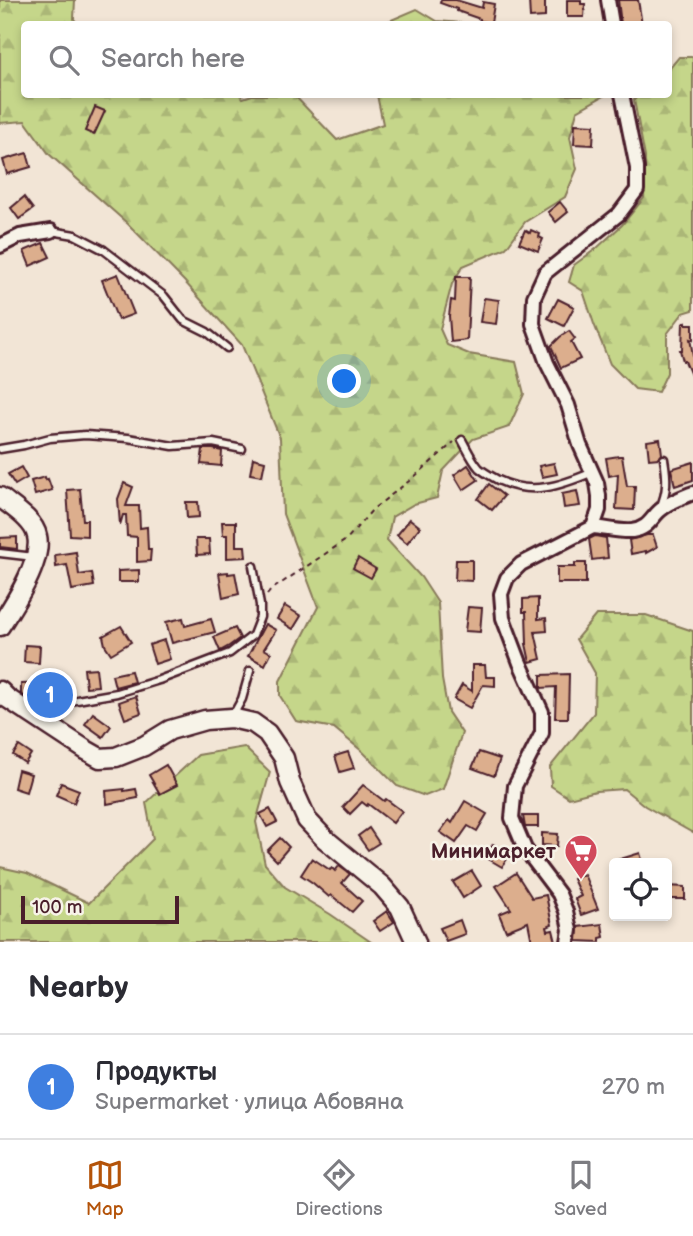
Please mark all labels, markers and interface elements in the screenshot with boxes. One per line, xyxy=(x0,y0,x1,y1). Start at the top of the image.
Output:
search box xyxy=(21,21,672,98)
icon: search xyxy=(45,41,83,79)
text: Search here xyxy=(101,44,245,75)
your location xyxy=(327,364,361,398)
pin: 1 xyxy=(27,669,73,721)
supermarket icon: Минимаркет xyxy=(562,832,600,881)
place label: Минимаркет xyxy=(431,839,556,864)
map controls xyxy=(609,858,672,921)
button: locate xyxy=(609,858,672,921)
scale bar xyxy=(21,893,178,925)
text: 100 m xyxy=(32,896,83,919)
text: Nearby xyxy=(28,970,128,1006)
text: Продукты xyxy=(95,1057,217,1088)
text: 1 xyxy=(46,1073,56,1101)
text: 270 m xyxy=(601,1073,665,1101)
text: Supermarket · улица Абовяна xyxy=(95,1088,404,1116)
tab: Map xyxy=(86,1156,124,1221)
tab: Directions xyxy=(295,1156,383,1221)
tab: Saved xyxy=(554,1156,607,1221)

